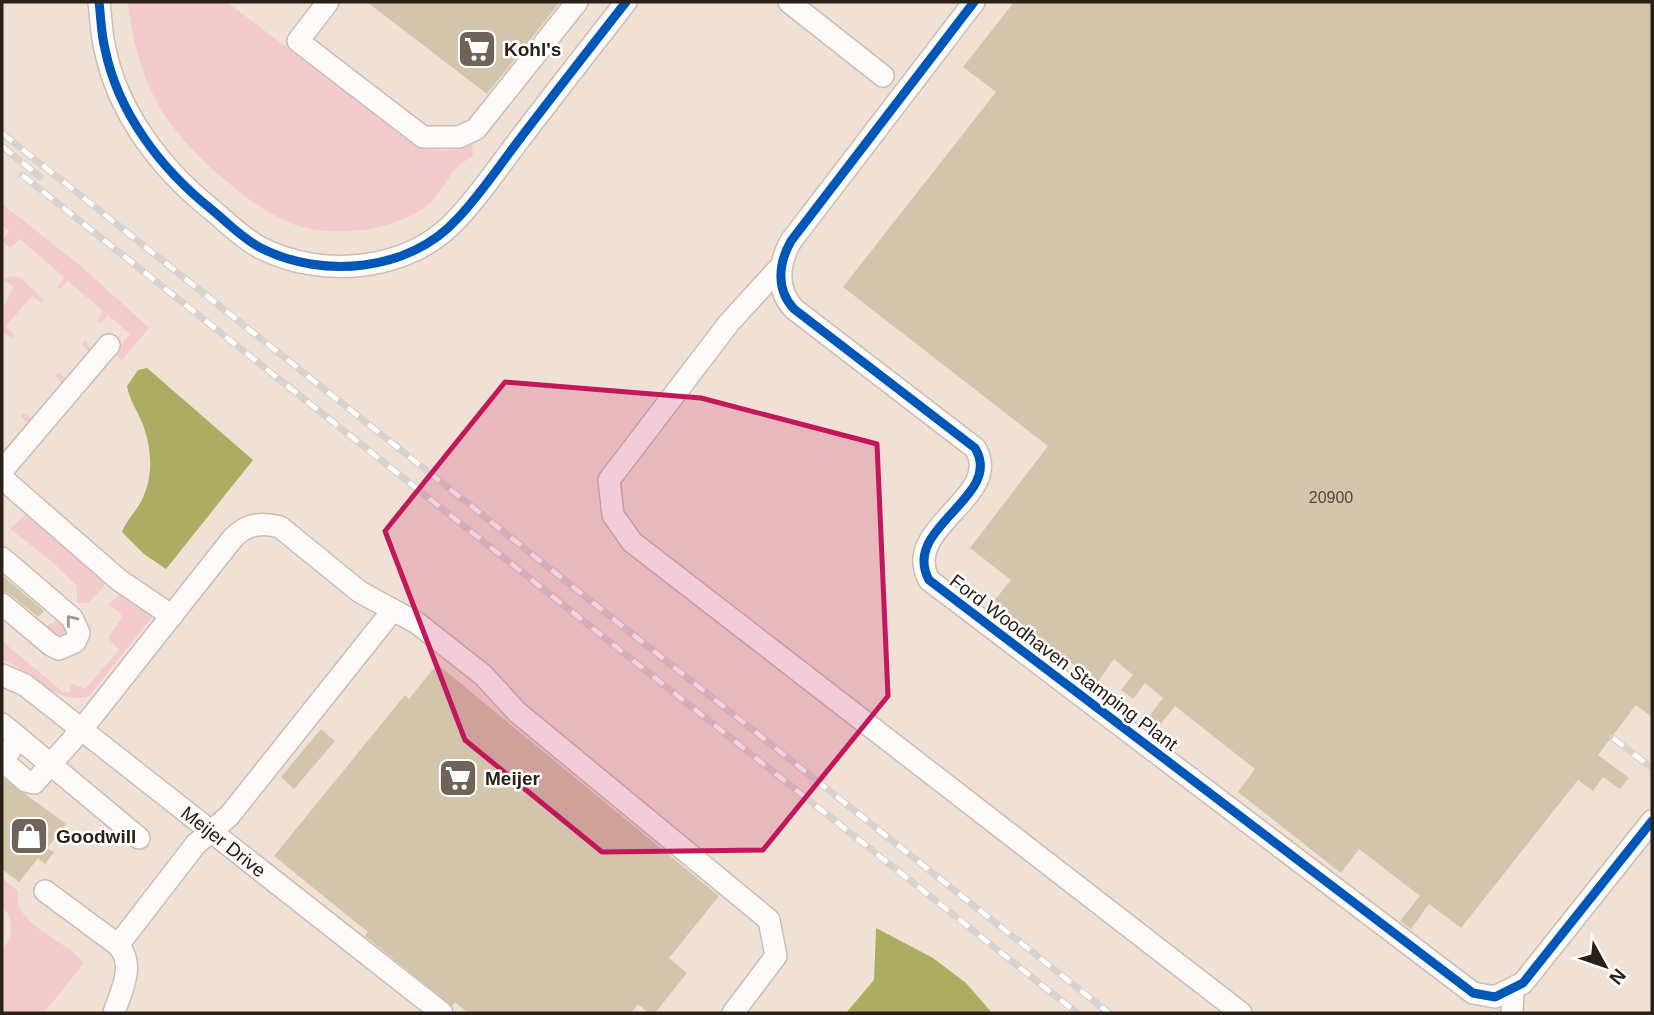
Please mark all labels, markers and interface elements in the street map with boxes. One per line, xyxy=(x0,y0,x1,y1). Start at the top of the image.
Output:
supermarket icon: Kohl's xyxy=(456,28,498,70)
place label: Kohl's xyxy=(504,39,561,60)
house number: 20900 xyxy=(1309,489,1353,506)
street label: Ford Woodhaven Stamping Plant xyxy=(946,570,1182,755)
one-way arrow xyxy=(66,615,79,627)
supermarket icon: Meijer xyxy=(437,757,479,799)
place label: Meijer xyxy=(485,768,541,789)
street label: Meijer Drive xyxy=(177,802,270,881)
shop icon: Goodwill xyxy=(8,815,50,857)
place label: Goodwill xyxy=(56,826,136,847)
north arrow xyxy=(1570,931,1640,1001)
text: N xyxy=(1605,965,1630,989)

